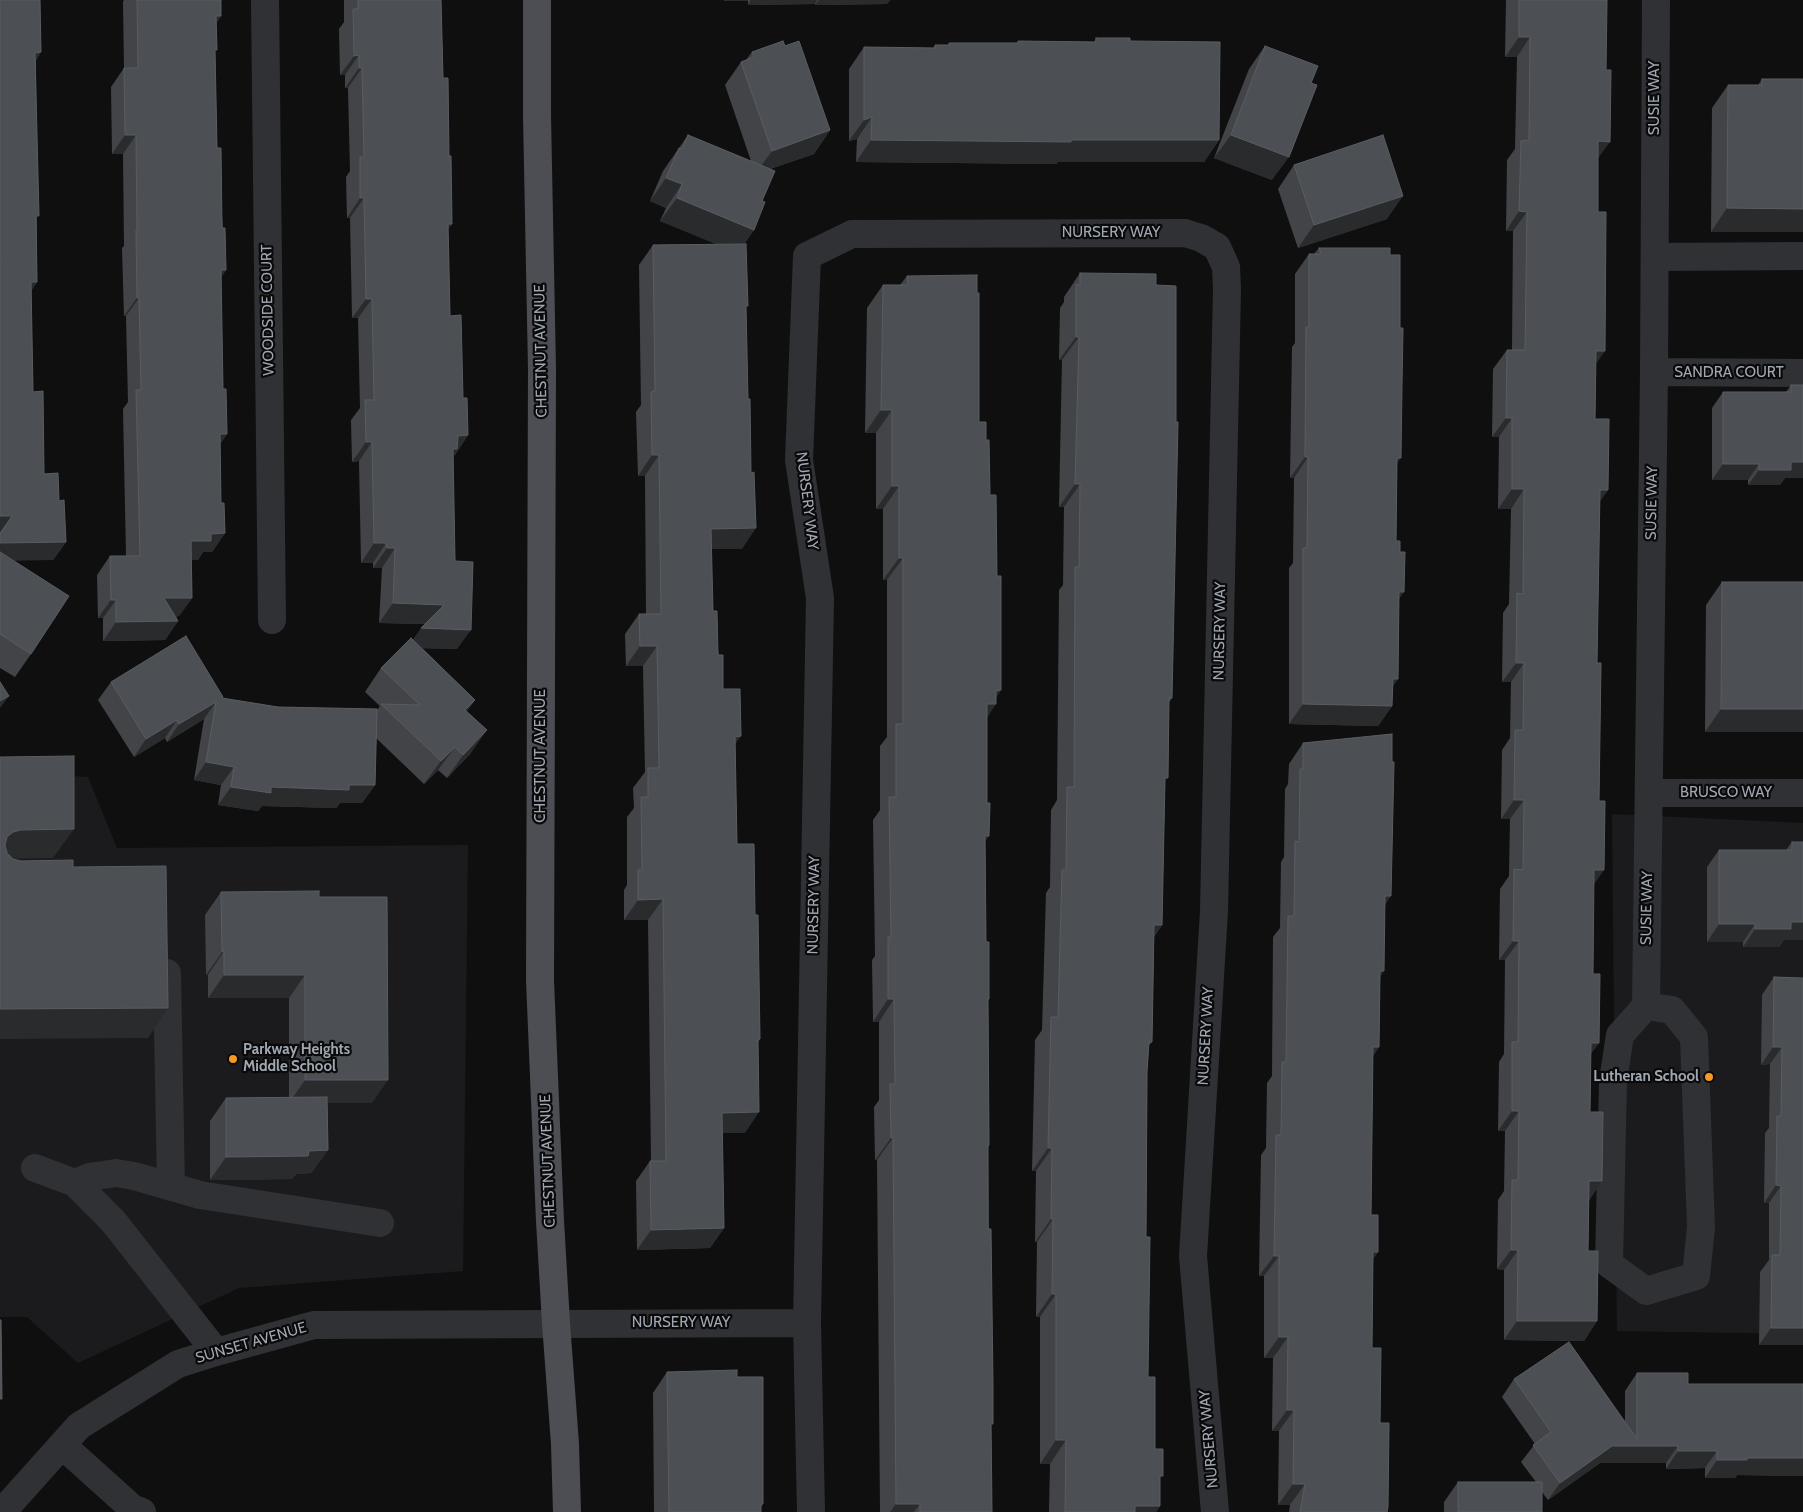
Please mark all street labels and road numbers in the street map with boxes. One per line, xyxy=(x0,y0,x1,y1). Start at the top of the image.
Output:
street label: SUSIE WAY xyxy=(1646,61,1664,135)
street label: NURSERY WAY xyxy=(1062,224,1160,242)
street label: WOODSIDE COURT xyxy=(258,244,278,376)
street label: CHESTNUT AVENUE xyxy=(531,284,551,418)
street label: SANDRA COURT xyxy=(1674,364,1784,382)
street label: NURSERY WAY xyxy=(792,451,822,551)
street label: SUSIE WAY xyxy=(1642,466,1662,540)
street label: NURSERY WAY xyxy=(1210,581,1230,681)
street label: CHESTNUT AVENUE xyxy=(532,689,550,823)
street label: BRUSCO WAY xyxy=(1680,784,1772,802)
street label: NURSERY WAY xyxy=(804,855,824,955)
street label: SUSIE WAY xyxy=(1637,871,1657,945)
street label: NURSERY WAY xyxy=(1194,986,1218,1086)
street label: CHESTNUT AVENUE xyxy=(537,1094,559,1228)
street label: NURSERY WAY xyxy=(632,1314,730,1332)
street label: SUNSET AVENUE xyxy=(194,1319,308,1367)
street label: NURSERY WAY xyxy=(1196,1389,1222,1489)

